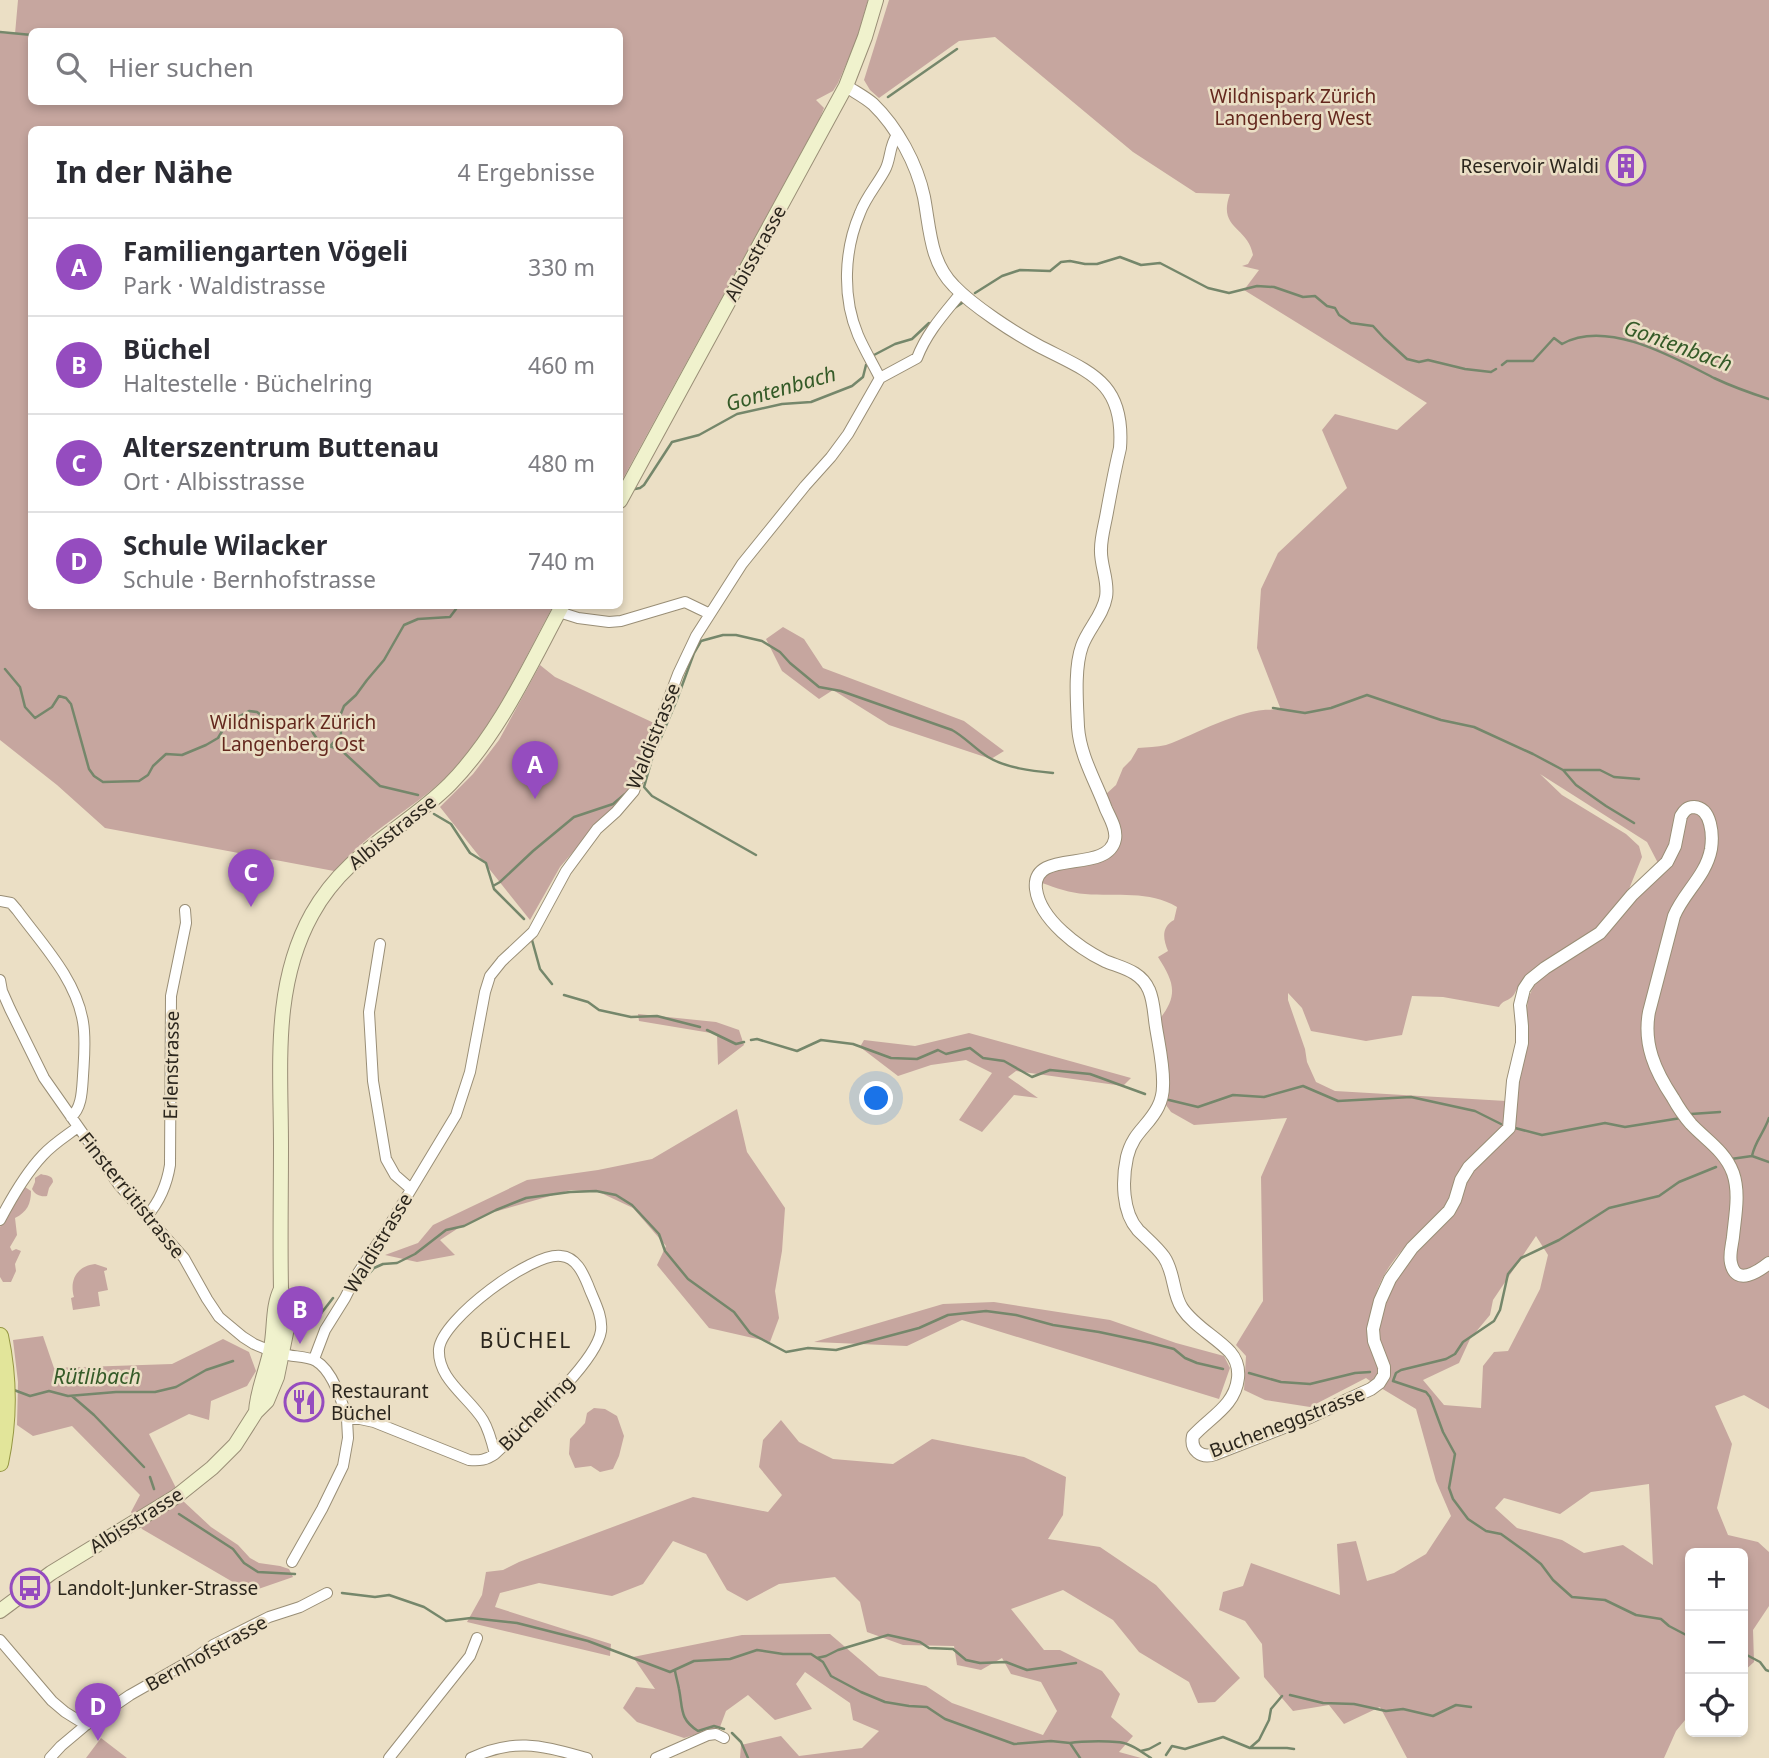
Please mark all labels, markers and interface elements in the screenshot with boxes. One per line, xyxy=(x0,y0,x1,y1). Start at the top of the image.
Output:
search box xyxy=(28,28,623,105)
icon: search xyxy=(52,48,90,86)
text: Hier suchen xyxy=(108,49,254,85)
park label: Wildnispark Zürich Langenberg West xyxy=(1210,83,1376,131)
building icon: Reservoir Waldi xyxy=(1605,145,1647,187)
text: In der Nähe xyxy=(56,151,233,192)
place label: Reservoir Waldi xyxy=(1461,153,1599,179)
text: 4 Ergebnisse xyxy=(457,156,595,188)
street label: Albisstrasse xyxy=(718,200,792,306)
text: Familiengarten Vögeli xyxy=(123,233,408,269)
text: A xyxy=(71,251,87,283)
text: 330 m xyxy=(528,251,595,283)
text: Park · Waldistrasse xyxy=(123,269,326,301)
water label: Gontenbach xyxy=(1620,312,1737,378)
text: Büchel xyxy=(123,331,211,367)
text: B xyxy=(71,349,87,381)
text: 460 m xyxy=(528,349,595,381)
water label: Gontenbach xyxy=(722,359,839,417)
text: Haltestelle · Büchelring xyxy=(123,367,373,399)
text: Alterszentrum Buttenau xyxy=(123,429,439,465)
text: C xyxy=(72,447,86,479)
text: 480 m xyxy=(528,447,595,479)
text: Ort · Albisstrasse xyxy=(123,465,305,497)
text: Schule Wilacker xyxy=(123,527,328,563)
text: D xyxy=(71,545,87,577)
text: 740 m xyxy=(528,545,595,577)
text: Schule · Bernhofstrasse xyxy=(123,563,376,595)
street label: Waldistrasse xyxy=(620,679,686,793)
park label: Wildnispark Zürich Langenberg Ost xyxy=(210,709,376,757)
pin: A xyxy=(512,741,558,799)
street label: Albisstrasse xyxy=(343,789,441,875)
pin: C xyxy=(228,849,274,907)
street label: Erlenstrasse xyxy=(157,1010,185,1120)
your location xyxy=(859,1081,893,1115)
street label: Finsterrütistrasse xyxy=(73,1126,191,1264)
street label: Waldistrasse xyxy=(338,1188,418,1298)
pin: B xyxy=(277,1286,323,1344)
district label: BÜCHEL xyxy=(480,1326,572,1354)
water label: Rütlibach xyxy=(53,1362,141,1390)
street label: Büchelring xyxy=(493,1370,579,1456)
place label: Restaurant Büchel xyxy=(331,1378,429,1426)
street label: Bucheneggstrasse xyxy=(1206,1380,1368,1464)
restaurant icon: Restaurant Büchel xyxy=(283,1381,325,1423)
street label: Albisstrasse xyxy=(84,1481,188,1559)
map controls xyxy=(1685,1548,1748,1737)
button: + xyxy=(1685,1548,1748,1611)
bus stop icon: Landolt-Junker-Strasse xyxy=(9,1567,51,1609)
place label: Landolt-Junker-Strasse xyxy=(57,1575,258,1601)
street label: Bernhofstrasse xyxy=(140,1609,272,1697)
button: − xyxy=(1685,1611,1748,1674)
button: locate xyxy=(1685,1674,1748,1737)
pin: D xyxy=(75,1683,121,1741)

